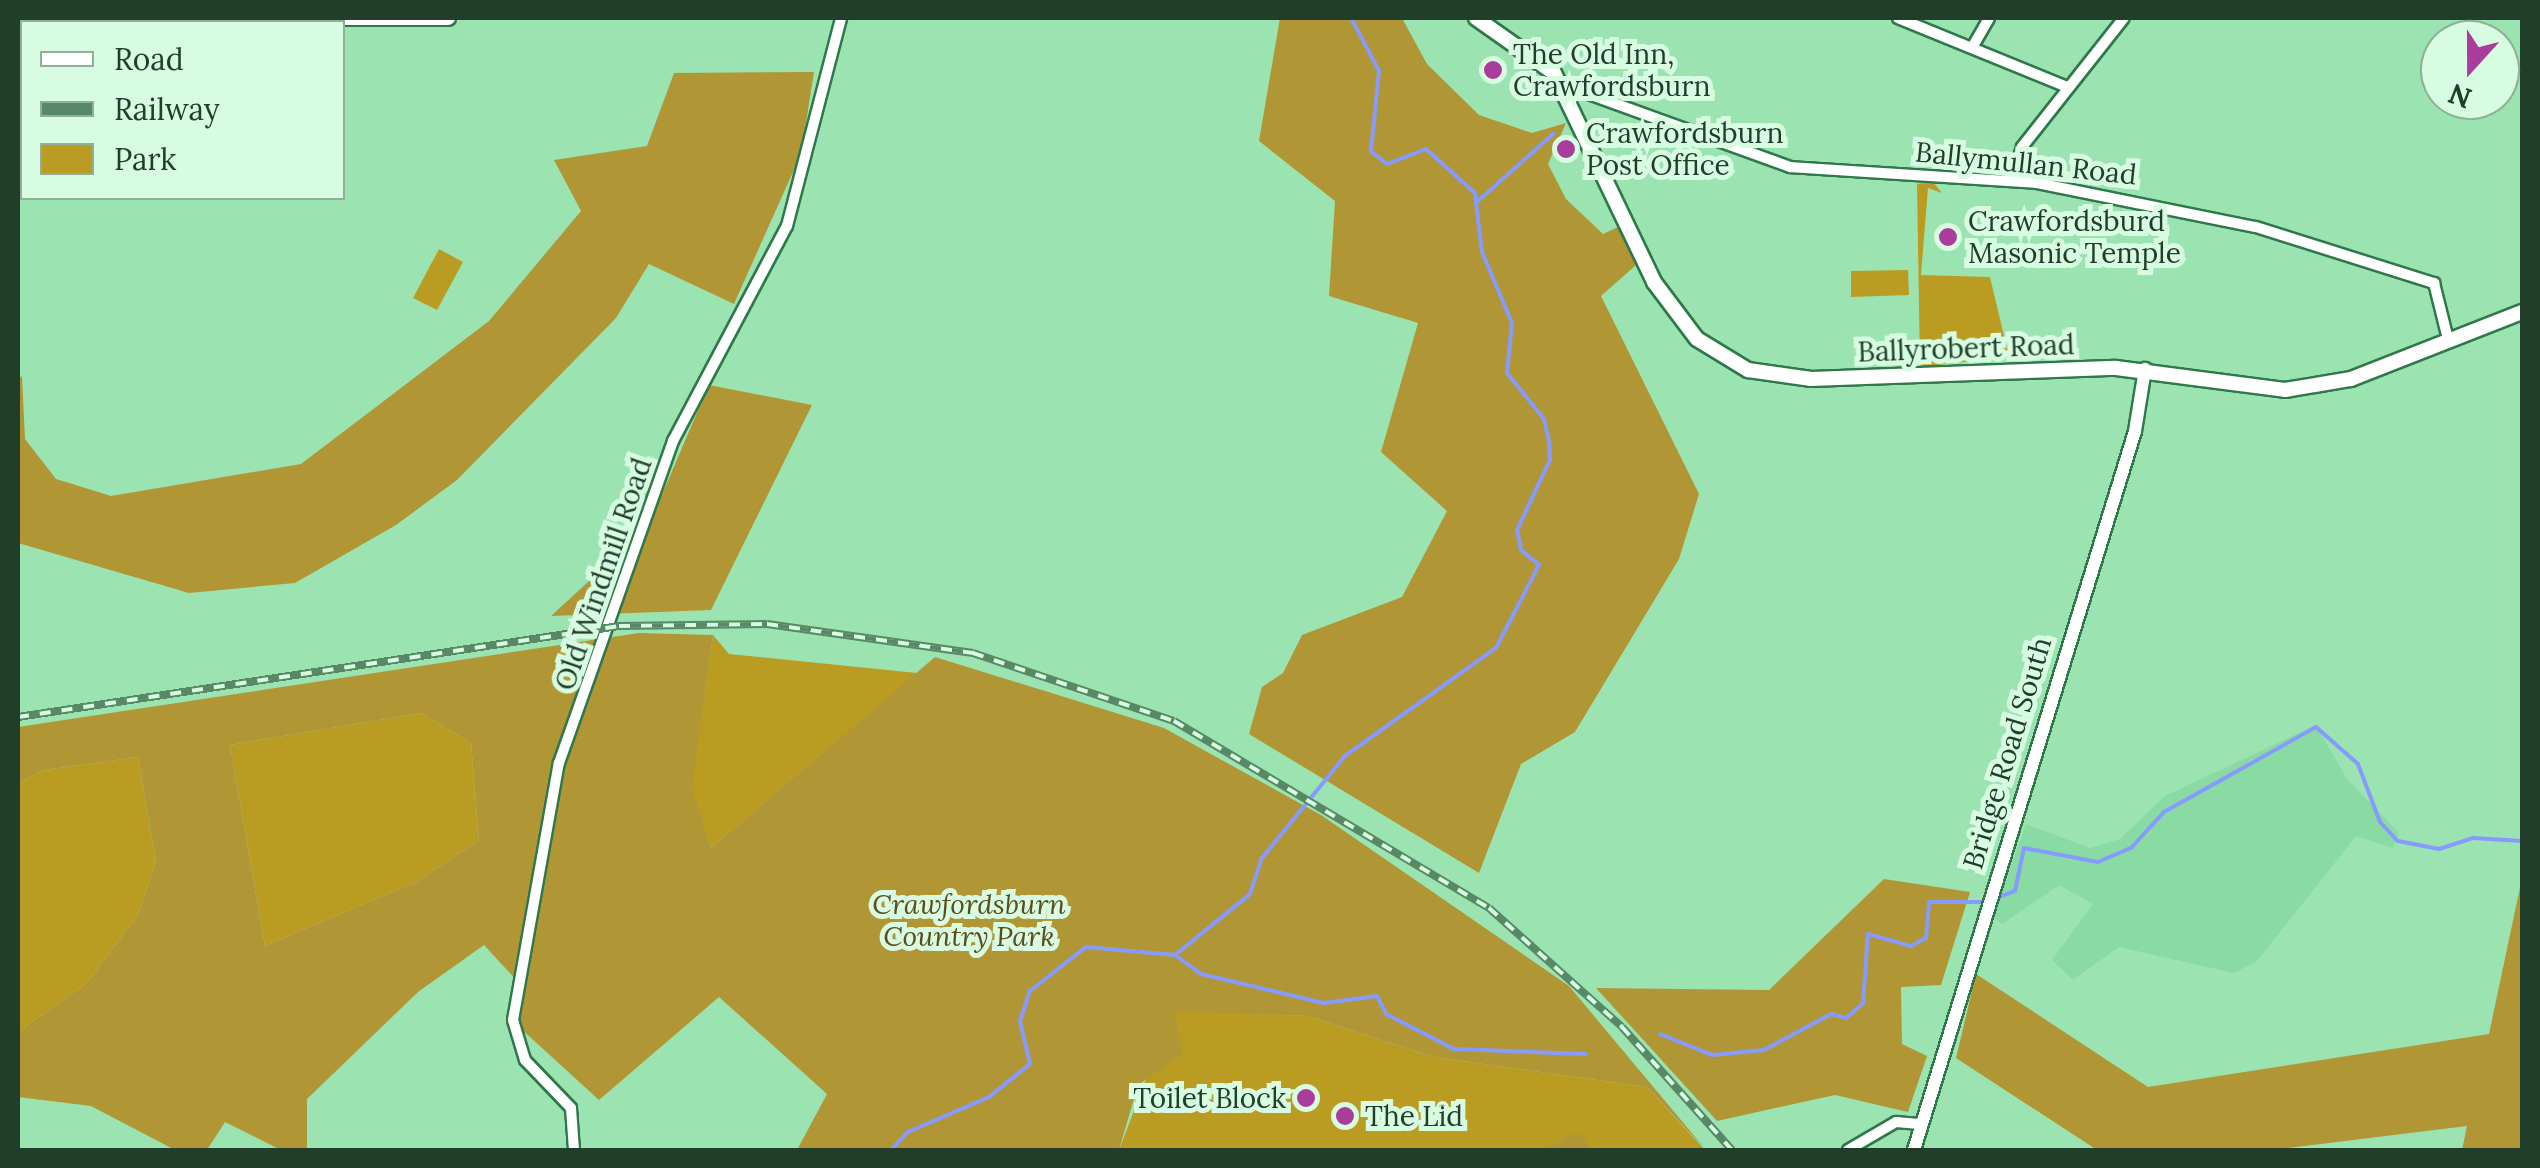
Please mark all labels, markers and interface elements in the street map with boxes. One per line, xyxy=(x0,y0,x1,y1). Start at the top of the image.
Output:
legend xyxy=(20,20,345,200)
north arrow xyxy=(2420,20,2520,120)
place label: The Old Inn, Crawfordsburn xyxy=(1513,37,1710,103)
text: Road xyxy=(114,40,184,78)
marker: The Old Inn, Crawfordsburn xyxy=(1482,59,1504,81)
text: N xyxy=(2443,75,2477,117)
text: Railway xyxy=(114,90,220,128)
place label: Crawfordsburn Post Office xyxy=(1586,116,1783,182)
street label: Ballymullan Road xyxy=(1914,135,2138,191)
marker: Crawfordsburn Post Office xyxy=(1555,138,1577,160)
text: Park xyxy=(114,140,176,178)
place label: Crawfordsburd Masonic Temple xyxy=(1968,204,2181,270)
marker: Crawfordsburd Masonic Temple xyxy=(1937,226,1959,248)
street label: Ballyrobert Road xyxy=(1857,327,2075,369)
street label: Old Windmill Road xyxy=(547,453,659,695)
street label: Bridge Road South xyxy=(1956,633,2058,873)
park label: Crawfordsburn Country Park xyxy=(872,887,1066,953)
place label: Toilet Block xyxy=(1133,1081,1286,1115)
marker: Toilet Block xyxy=(1295,1087,1317,1109)
place label: The Lid xyxy=(1365,1099,1463,1133)
marker: The Lid xyxy=(1334,1105,1356,1127)

